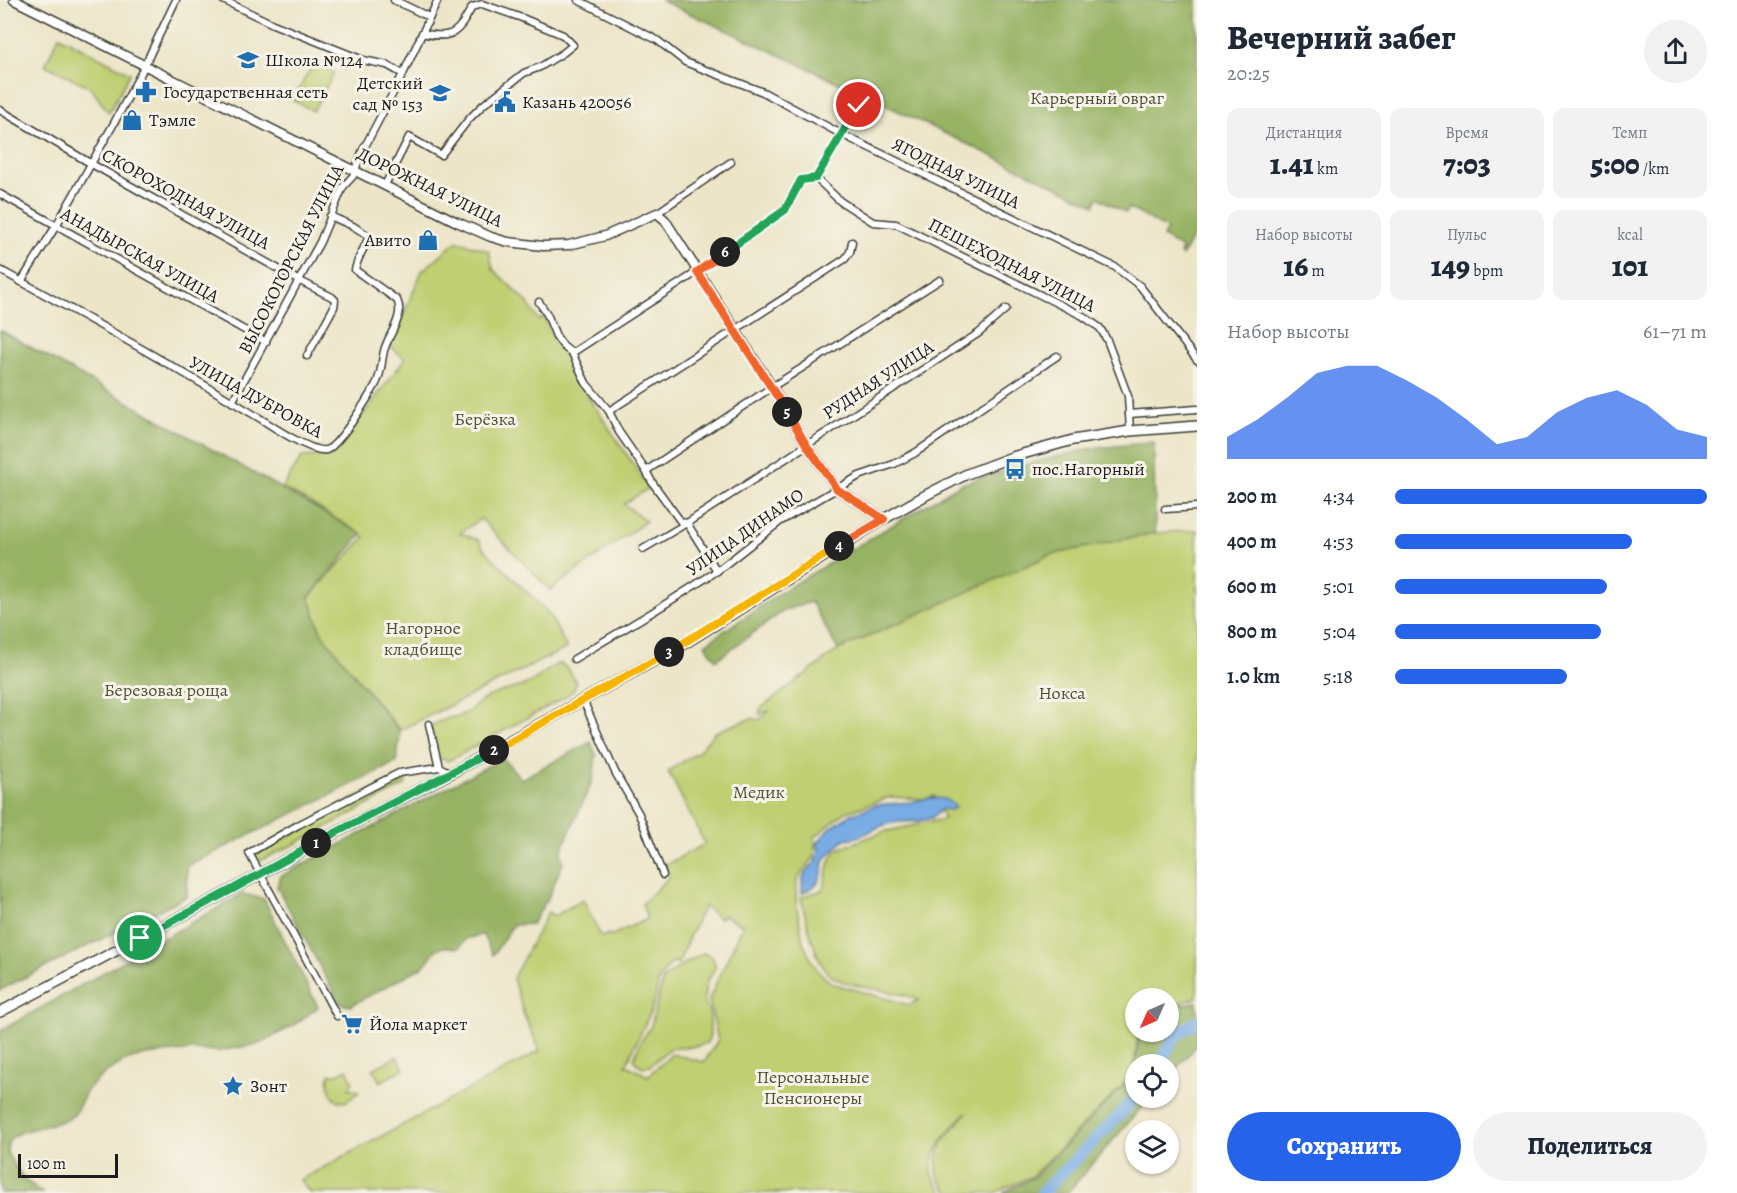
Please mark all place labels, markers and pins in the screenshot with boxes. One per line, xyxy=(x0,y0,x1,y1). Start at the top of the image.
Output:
school or university icon: Школа №124 xyxy=(236,48,260,72)
place label: Школа №124 xyxy=(265,48,363,72)
place label: Детский сад № 153 xyxy=(353,71,423,116)
pin xyxy=(833,79,884,130)
pharmacy icon: Государственная сеть xyxy=(134,80,158,104)
place label: Государственная сеть xyxy=(163,80,328,104)
school or university icon: Детский сад № 153 xyxy=(428,81,452,105)
public building icon: Казань 420056 xyxy=(493,90,517,114)
place label: Казань 420056 xyxy=(522,90,631,114)
shop icon: Тэмле xyxy=(120,108,144,132)
place label: Тэмле xyxy=(149,108,196,132)
place label: Авито xyxy=(364,228,411,252)
shop icon: Авито xyxy=(416,228,440,252)
pin: 6 xyxy=(710,237,740,267)
pin: 5 xyxy=(772,397,802,427)
bus stop icon: пос.Нагорный xyxy=(1003,457,1027,481)
place label: пос.Нагорный xyxy=(1032,457,1145,481)
pin: 4 xyxy=(824,531,854,561)
pin: 3 xyxy=(654,637,684,667)
pin: 2 xyxy=(479,735,509,765)
pin: 1 xyxy=(301,828,331,858)
pin xyxy=(114,912,165,963)
supermarket icon: Йола маркет xyxy=(340,1012,364,1036)
place label: Йола маркет xyxy=(369,1012,467,1036)
place icon: Зонт xyxy=(221,1074,245,1098)
place label: Зонт xyxy=(250,1074,287,1098)

